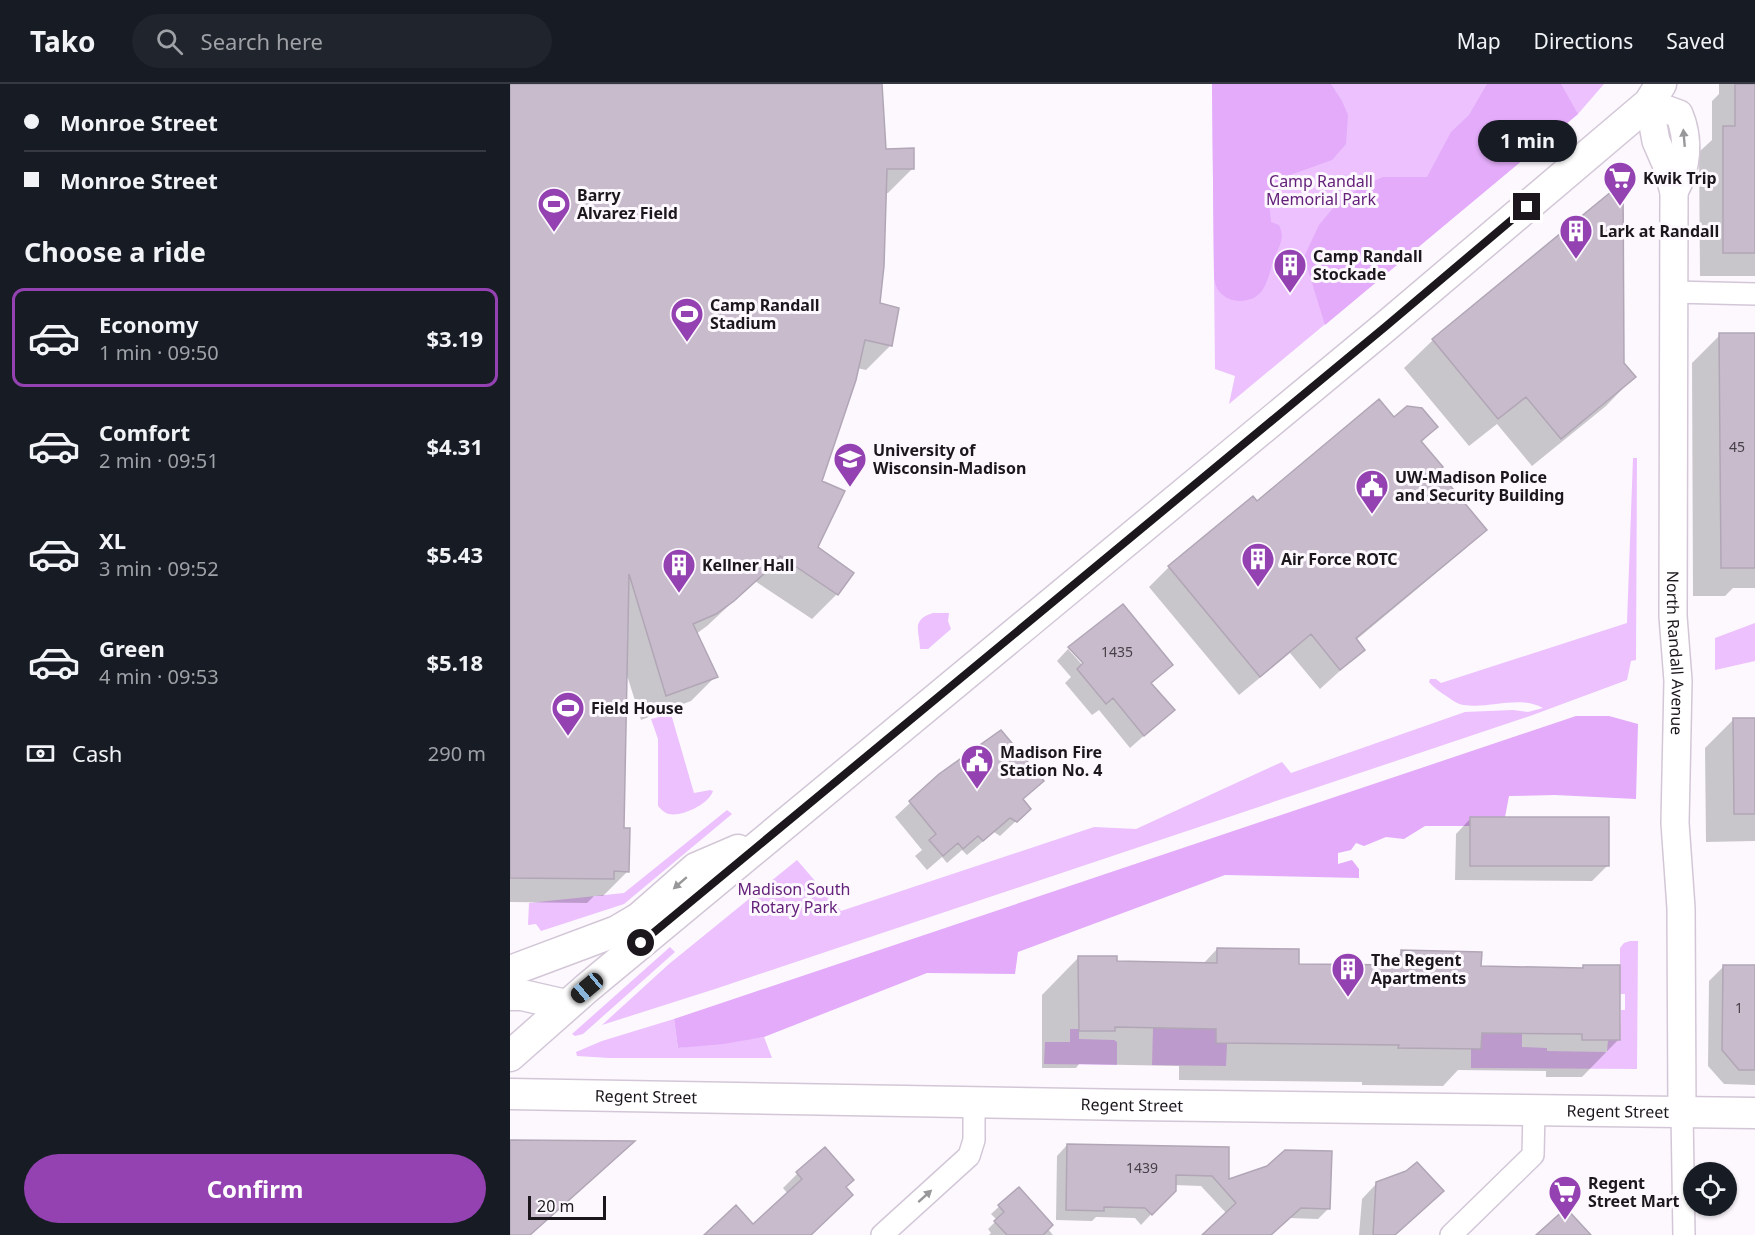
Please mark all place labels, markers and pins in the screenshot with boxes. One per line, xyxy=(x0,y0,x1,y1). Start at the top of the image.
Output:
supermarket icon: Kwik Trip xyxy=(1602,160,1638,207)
place label: Kwik Trip xyxy=(1643,167,1717,189)
place label: Barry Alvarez Field xyxy=(577,184,678,224)
sports icon: Barry Alvarez Field xyxy=(536,186,572,233)
building icon: Lark at Randall xyxy=(1558,213,1594,260)
place label: Lark at Randall xyxy=(1599,220,1719,242)
place label: Camp Randall Stockade xyxy=(1313,245,1422,285)
building icon: Camp Randall Stockade xyxy=(1272,247,1308,294)
place label: Camp Randall Stadium xyxy=(710,294,819,334)
sports icon: Camp Randall Stadium xyxy=(669,296,705,343)
place label: University of Wisconsin-Madison xyxy=(873,439,1026,479)
school or university icon: University of Wisconsin-Madison xyxy=(832,441,868,488)
place label: UW-Madison Police and Security Building xyxy=(1395,466,1564,506)
public building icon: UW-Madison Police and Security Building xyxy=(1354,468,1390,515)
building icon: Air Force ROTC xyxy=(1240,541,1276,588)
building icon: Kellner Hall xyxy=(661,547,697,594)
place label: Air Force ROTC xyxy=(1281,548,1398,570)
place label: Kellner Hall xyxy=(702,554,794,576)
sports icon: Field House xyxy=(550,690,586,737)
place label: Field House xyxy=(591,697,683,719)
place label: Madison Fire Station No. 4 xyxy=(1000,741,1102,781)
public building icon: Madison Fire Station No. 4 xyxy=(959,743,995,790)
place label: The Regent Apartments xyxy=(1371,949,1466,989)
building icon: The Regent Apartments xyxy=(1330,951,1366,998)
place label: Regent Street Mart xyxy=(1588,1172,1680,1212)
supermarket icon: Regent Street Mart xyxy=(1547,1174,1583,1221)

